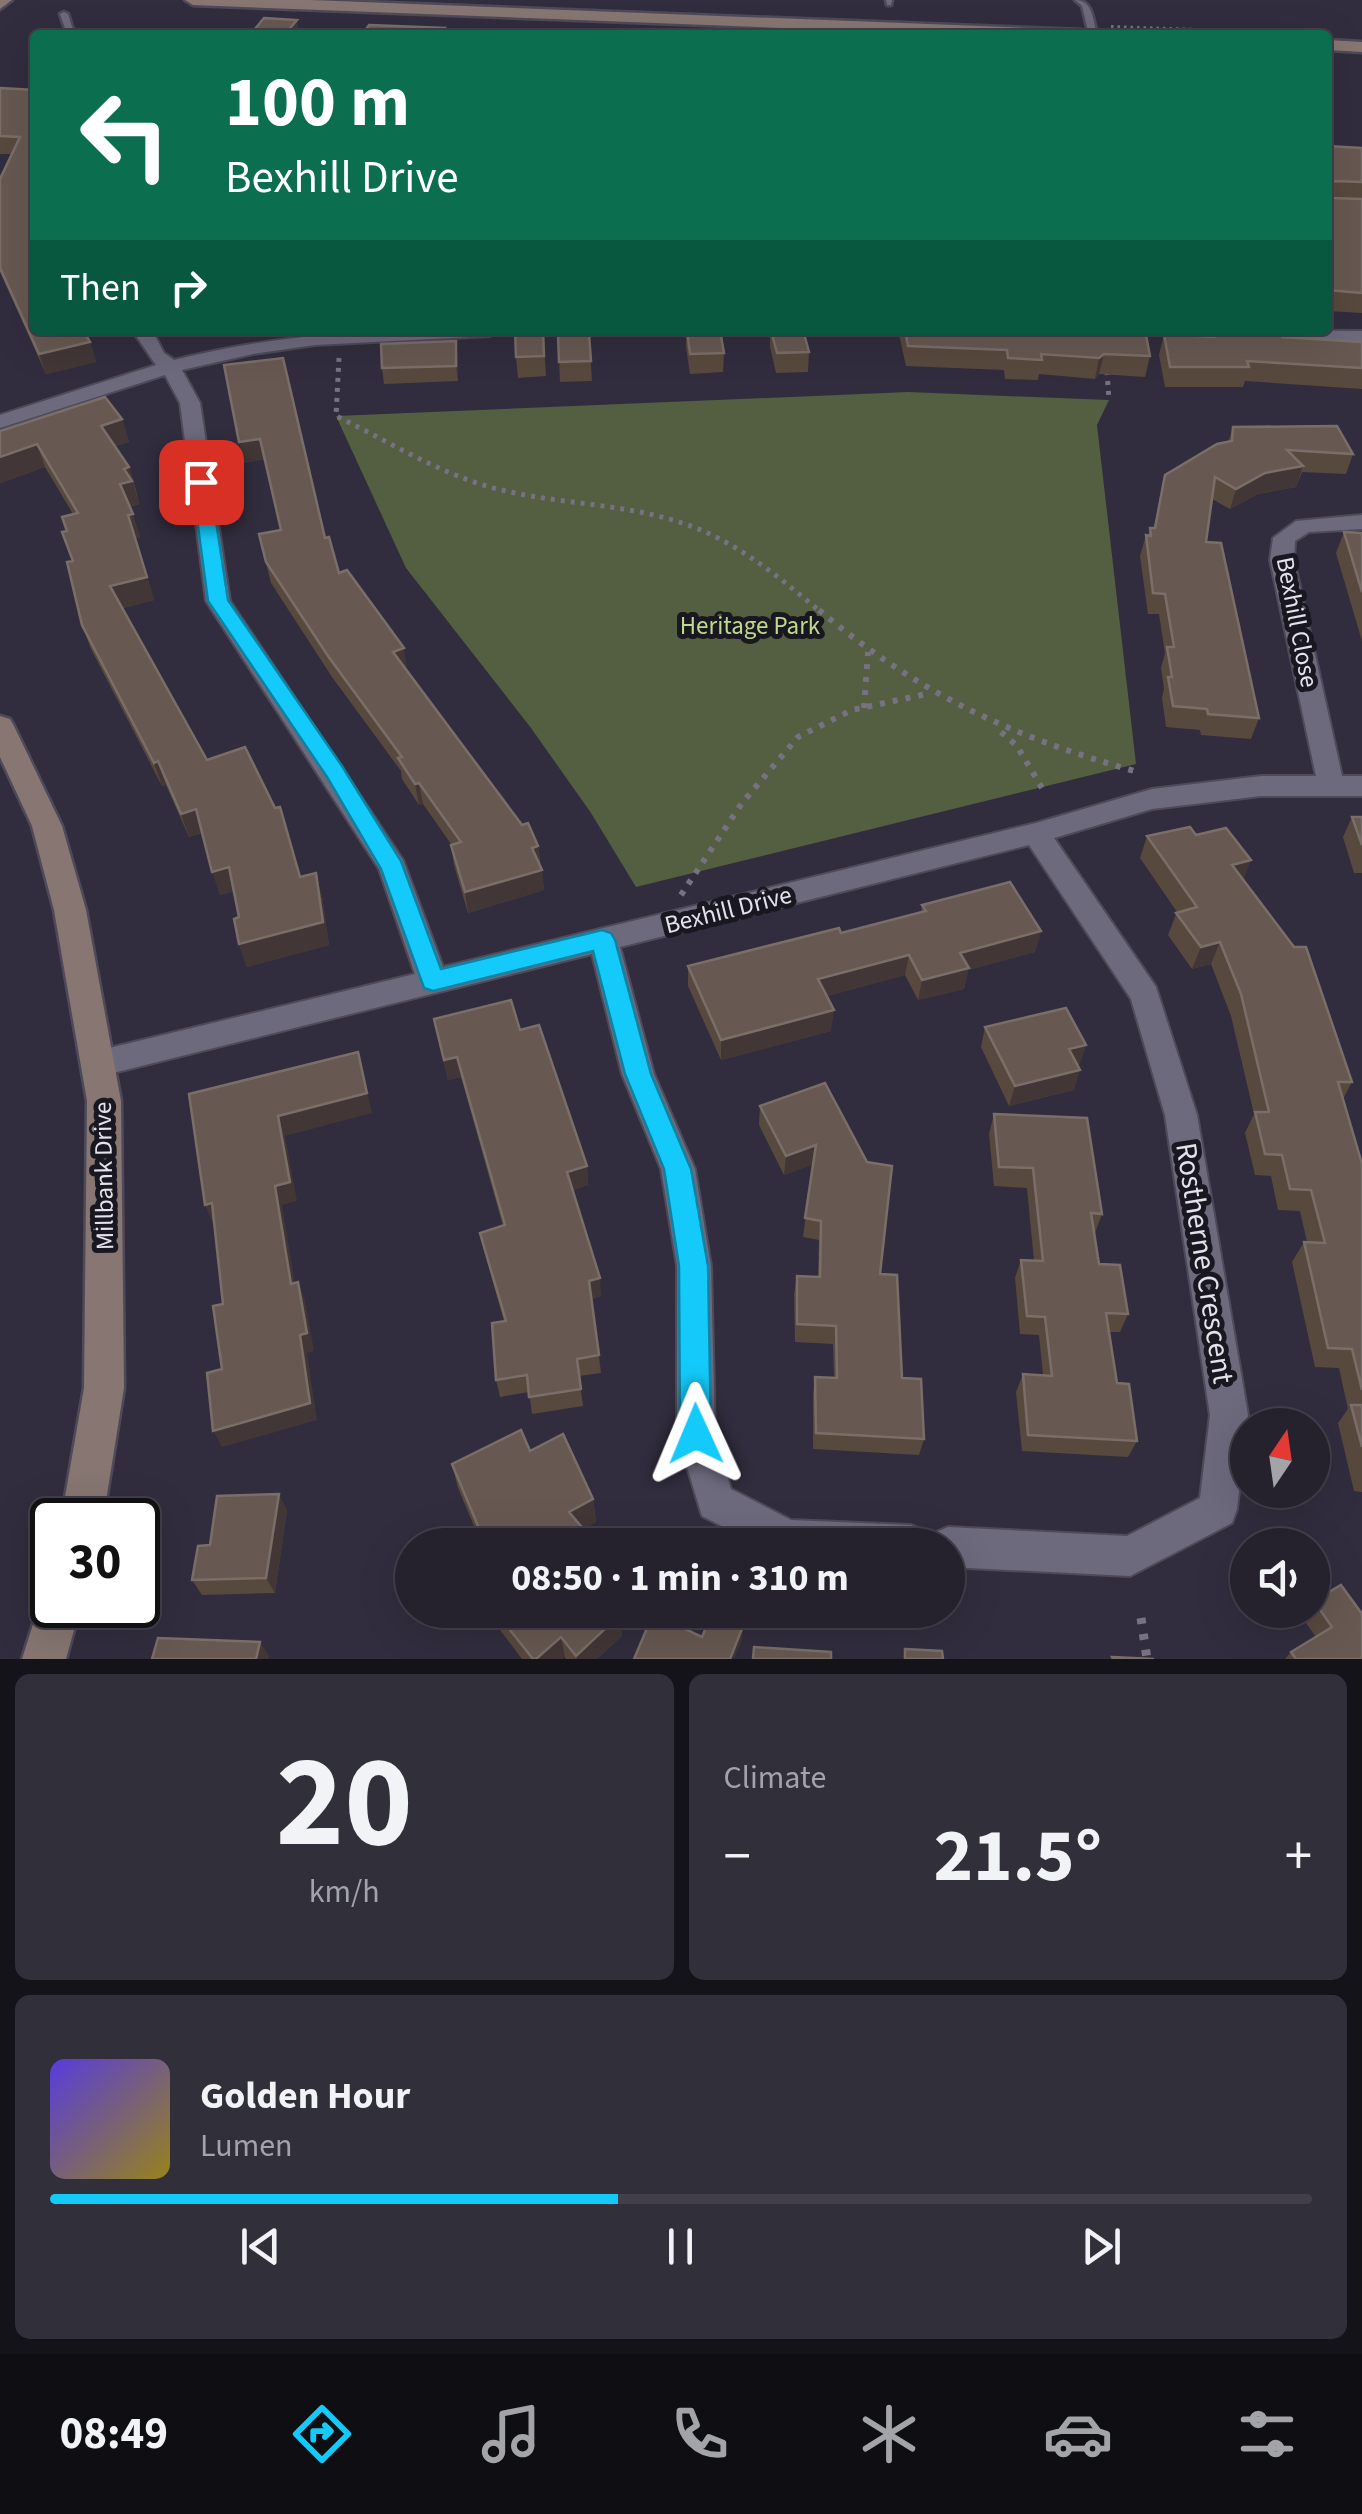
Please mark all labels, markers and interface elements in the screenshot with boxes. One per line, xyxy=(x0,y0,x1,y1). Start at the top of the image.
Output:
text: 100 m xyxy=(225,53,410,153)
icon: left xyxy=(60,70,190,200)
text: Bexhill Drive xyxy=(225,146,459,210)
icon: right xyxy=(161,260,216,315)
text: Then xyxy=(60,261,141,315)
pin xyxy=(159,440,244,525)
icon: arrive xyxy=(174,455,229,510)
street label: Bexhill Close xyxy=(1267,554,1327,691)
park label: Heritage Park xyxy=(680,608,821,644)
street label: Bexhill Drive xyxy=(661,877,796,943)
street label: Millbank Drive xyxy=(85,1101,123,1250)
street label: Rostherne Crescent xyxy=(1164,1140,1245,1387)
position arrow xyxy=(644,1382,748,1486)
north arrow xyxy=(1230,1408,1330,1508)
map controls xyxy=(1230,1408,1330,1628)
speed limit sign: 30 xyxy=(30,1498,160,1628)
button: sound xyxy=(1230,1528,1330,1628)
text: 08:50 · 1 min · 310 m xyxy=(511,1551,849,1605)
text: 20 xyxy=(276,1711,413,1896)
text: Climate xyxy=(724,1755,826,1801)
text: 21.5° xyxy=(933,1803,1102,1910)
text: − xyxy=(724,1818,751,1896)
text: + xyxy=(1285,1818,1312,1896)
text: km/h xyxy=(309,1869,380,1915)
text: Golden Hour xyxy=(200,2069,410,2123)
text: Lumen xyxy=(200,2123,293,2169)
icon: previous xyxy=(233,2219,288,2274)
icon: pause xyxy=(653,2219,708,2274)
icon: next xyxy=(1074,2219,1129,2274)
icon: directions xyxy=(287,2399,357,2469)
icon: music xyxy=(476,2399,546,2469)
icon: phone xyxy=(665,2399,735,2469)
icon: climate xyxy=(854,2399,924,2469)
icon: car xyxy=(1043,2399,1113,2469)
icon: filters xyxy=(1232,2399,1302,2469)
text: 08:49 xyxy=(60,2402,168,2466)

